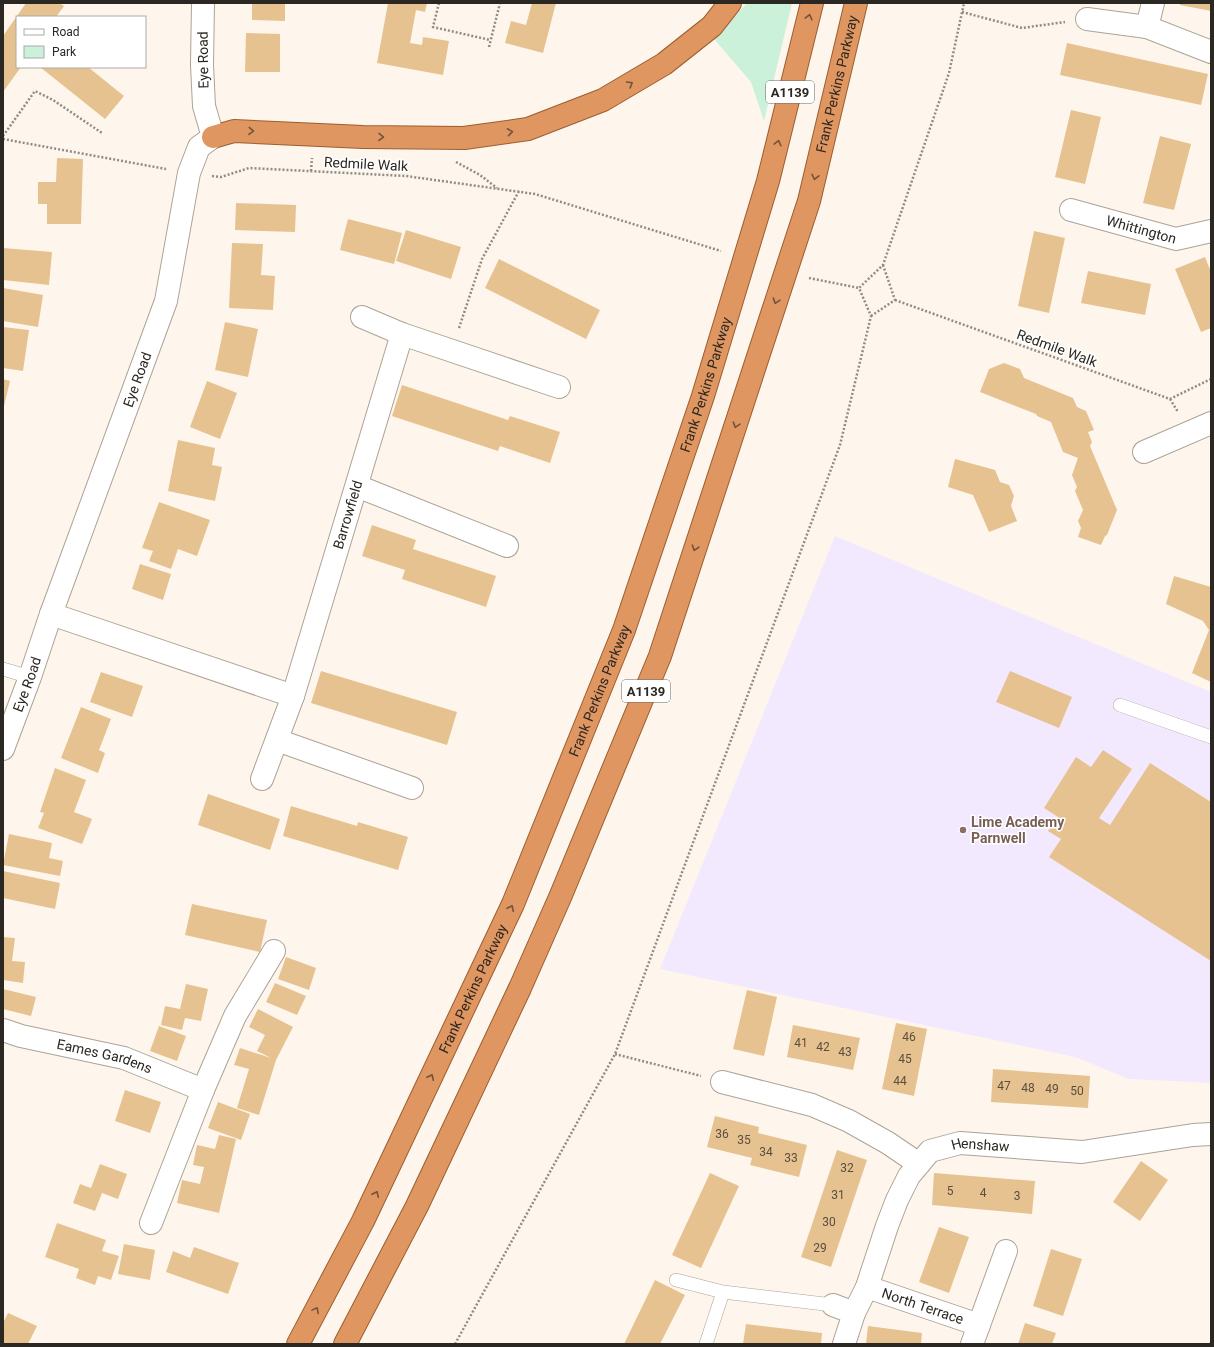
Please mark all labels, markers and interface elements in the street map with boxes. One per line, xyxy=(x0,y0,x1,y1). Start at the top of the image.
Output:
street label: Frank Perkins Parkway xyxy=(813,13,861,154)
one-way arrow xyxy=(804,14,812,20)
legend xyxy=(16,16,146,68)
text: Road xyxy=(52,25,80,39)
street label: Eye Road xyxy=(195,31,211,89)
text: Park xyxy=(52,45,77,59)
one-way arrow xyxy=(626,81,633,88)
road number: A1139 xyxy=(766,81,814,103)
one-way arrow xyxy=(248,127,254,136)
one-way arrow xyxy=(507,128,513,137)
one-way arrow xyxy=(378,133,384,141)
one-way arrow xyxy=(773,140,781,147)
street label: Redmile Walk xyxy=(324,154,409,174)
one-way arrow xyxy=(811,174,819,180)
street label: Whittington xyxy=(1105,212,1178,247)
one-way arrow xyxy=(772,298,781,305)
street label: Frank Perkins Parkway xyxy=(677,315,734,454)
street label: Redmile Walk xyxy=(1015,326,1100,370)
street label: Eye Road xyxy=(120,350,155,409)
one-way arrow xyxy=(732,421,741,428)
street label: Barrowfield xyxy=(330,478,365,551)
one-way arrow xyxy=(692,545,700,552)
street label: Frank Perkins Parkway xyxy=(566,622,633,759)
street label: Eye Road xyxy=(10,655,44,714)
road number: A1139 xyxy=(622,680,670,702)
place label: Lime Academy Parnwell xyxy=(971,814,1065,846)
marker: Lime Academy Parnwell xyxy=(958,825,968,835)
one-way arrow xyxy=(506,905,514,913)
street label: Frank Perkins Parkway xyxy=(436,921,510,1056)
house number: 46 xyxy=(902,1030,916,1044)
street label: Eames Gardens xyxy=(55,1036,155,1077)
house number: 41 xyxy=(794,1036,808,1050)
house number: 42 xyxy=(816,1040,830,1054)
house number: 43 xyxy=(838,1045,852,1059)
house number: 45 xyxy=(898,1052,912,1066)
one-way arrow xyxy=(426,1073,434,1081)
house number: 44 xyxy=(893,1074,907,1088)
house number: 47 xyxy=(997,1079,1011,1093)
house number: 48 xyxy=(1021,1081,1035,1095)
house number: 49 xyxy=(1045,1082,1059,1096)
house number: 50 xyxy=(1070,1084,1084,1098)
house number: 36 xyxy=(715,1127,729,1141)
house number: 35 xyxy=(737,1133,751,1147)
street label: Henshaw xyxy=(949,1135,1010,1155)
house number: 34 xyxy=(759,1145,773,1159)
house number: 33 xyxy=(784,1151,798,1165)
house number: 32 xyxy=(840,1161,854,1175)
house number: 5 xyxy=(947,1184,954,1198)
house number: 4 xyxy=(980,1186,987,1200)
house number: 31 xyxy=(831,1188,845,1202)
house number: 3 xyxy=(1014,1189,1020,1203)
one-way arrow xyxy=(371,1191,379,1199)
house number: 30 xyxy=(822,1215,836,1229)
house number: 29 xyxy=(813,1241,827,1255)
street label: North Terrace xyxy=(880,1285,966,1327)
one-way arrow xyxy=(311,1306,319,1314)

